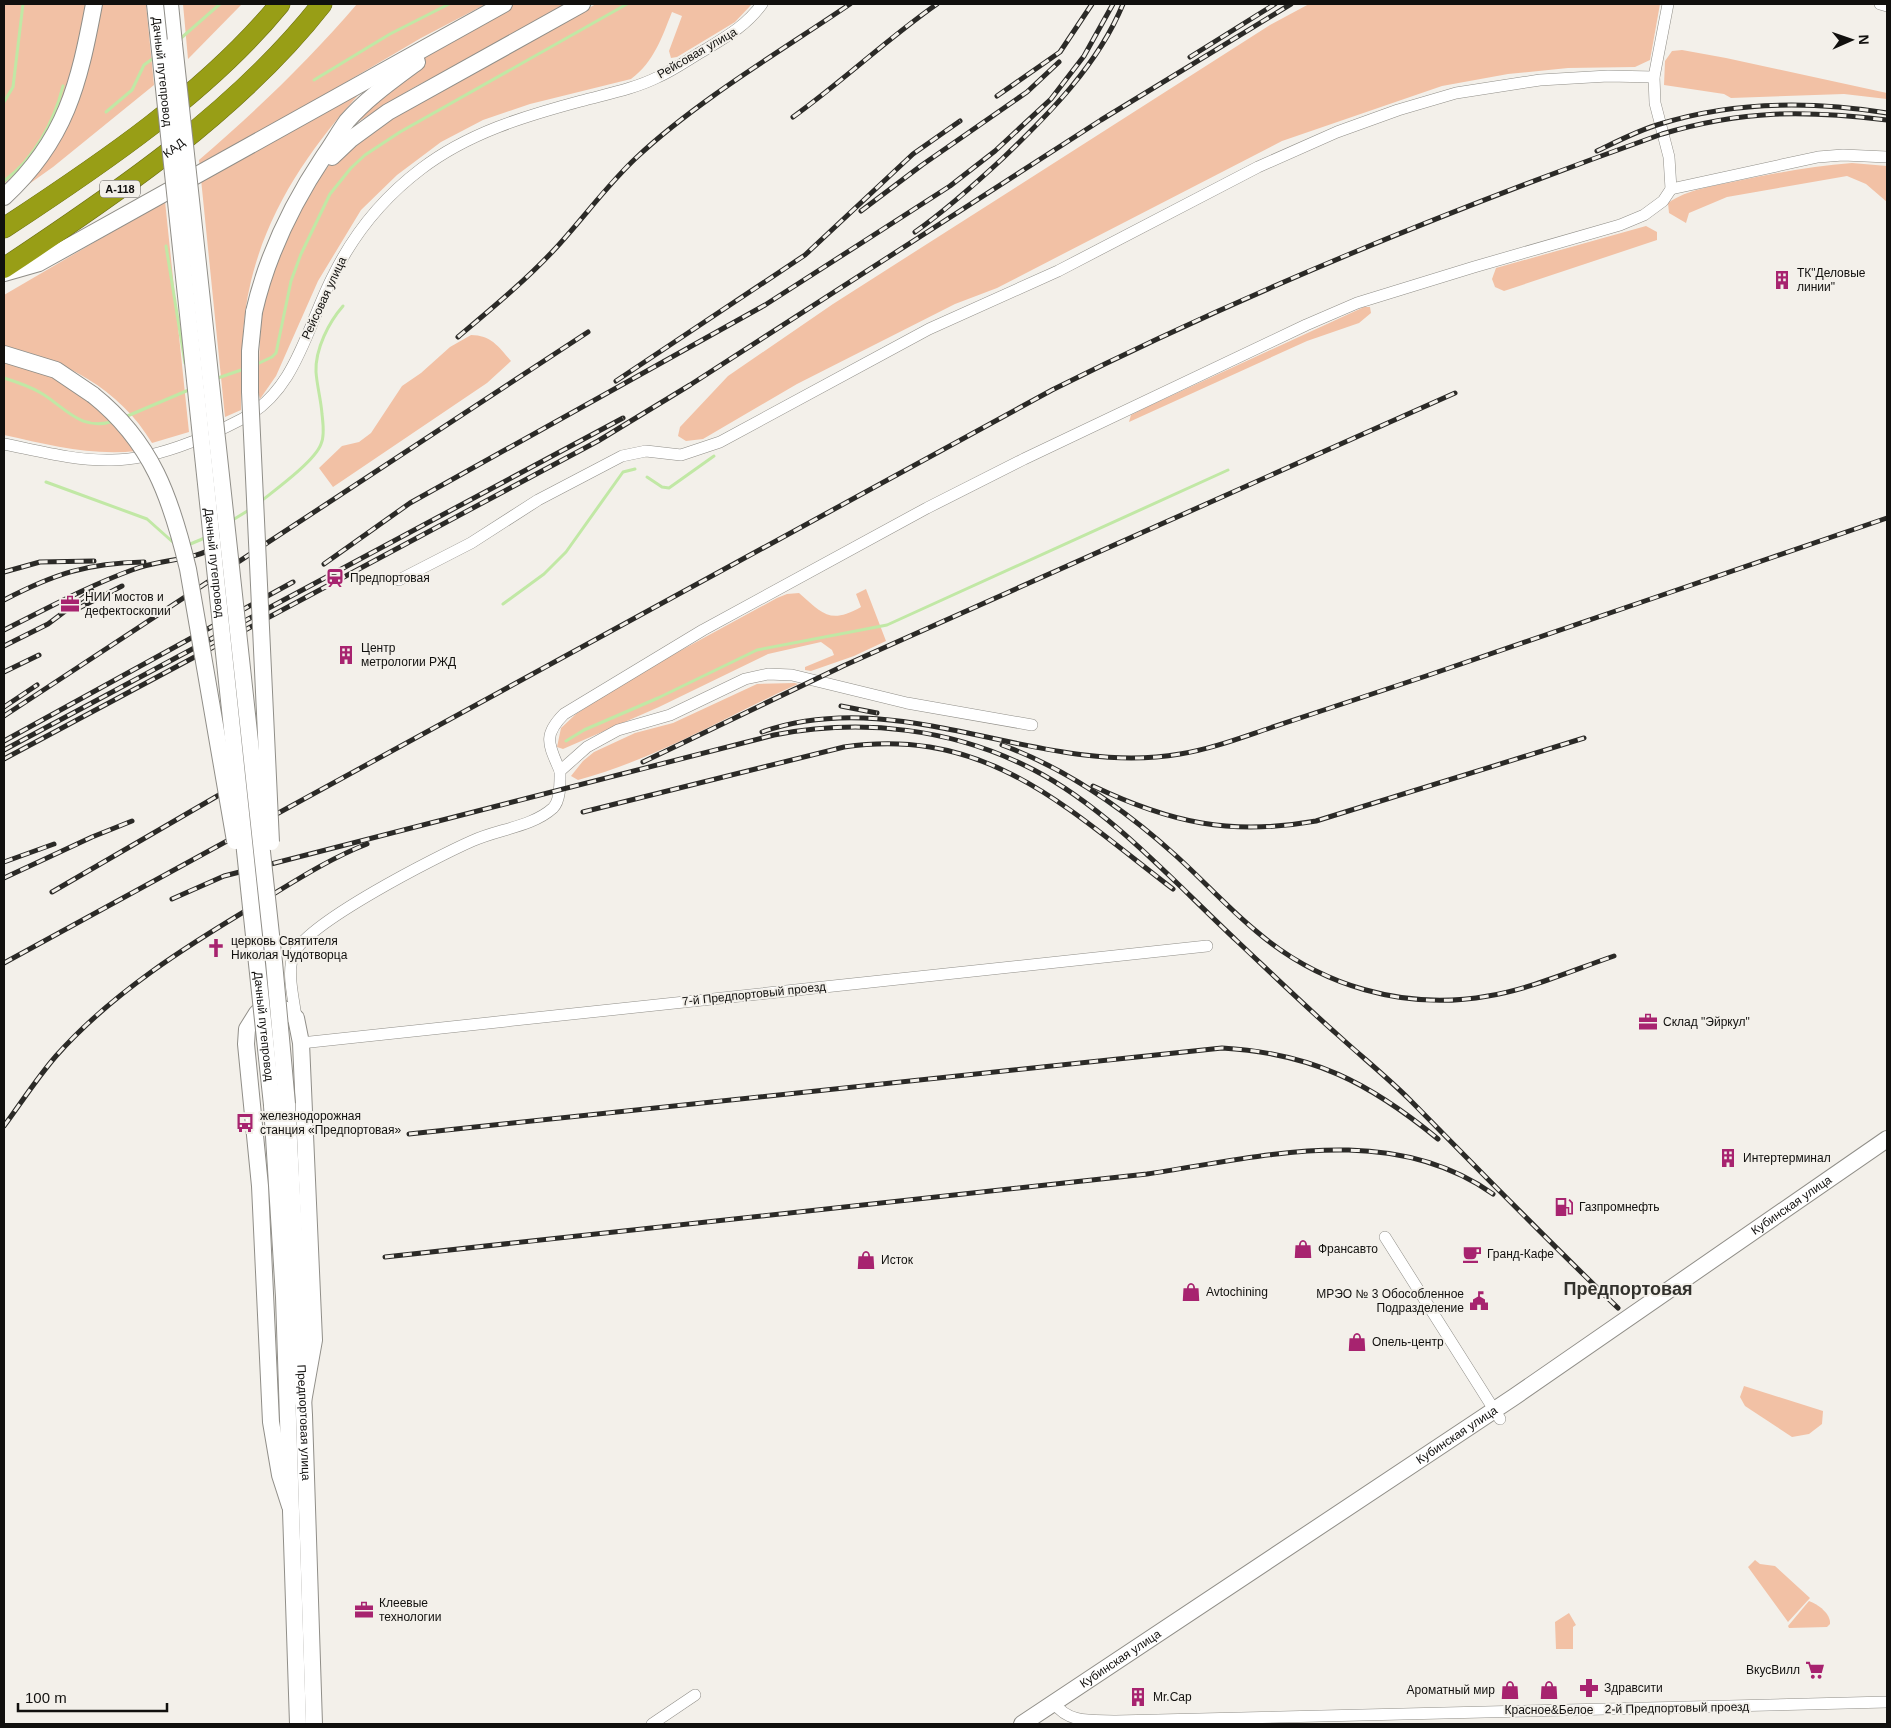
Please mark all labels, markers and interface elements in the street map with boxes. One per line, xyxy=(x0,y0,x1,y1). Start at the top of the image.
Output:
north arrow xyxy=(1826,15,1876,65)
street label: Дачный путепровод xyxy=(149,16,175,127)
street label: Рейсовая улица xyxy=(655,24,739,81)
text: N xyxy=(1856,34,1872,45)
street label: КАД xyxy=(160,135,187,161)
road number: А-118 xyxy=(100,180,140,198)
street label: Рейсовая улица xyxy=(299,254,349,341)
place label: ТК"Деловые линии" xyxy=(1797,266,1866,294)
building icon: ТК"Деловые линии" xyxy=(1771,269,1793,291)
street label: Дачный путепровод xyxy=(202,507,227,618)
station icon: Предпортовая xyxy=(324,567,346,589)
place label: Предпортовая xyxy=(350,571,430,585)
place label: НИИ мостов и дефектоскопии xyxy=(85,590,171,618)
office icon: НИИ мостов и дефектоскопии xyxy=(59,593,81,615)
place label: Центр метрологии РЖД xyxy=(361,641,456,669)
building icon: Центр метрологии РЖД xyxy=(335,644,357,666)
place label: церковь Святителя Николая Чудотворца xyxy=(231,934,348,962)
church icon: церковь Святителя Николая Чудотворца xyxy=(205,937,227,959)
street label: Дачный путепровод xyxy=(251,971,276,1082)
street label: 7-й Предпортовый проезд xyxy=(681,979,827,1009)
office icon: Склад "Эйркул" xyxy=(1637,1011,1659,1033)
place label: Склад "Эйркул" xyxy=(1663,1015,1750,1029)
place label: железнодорожная станция «Предпортовая» xyxy=(260,1109,401,1137)
bus stop icon: железнодорожная станция «Предпортовая» xyxy=(234,1112,256,1134)
building icon: Интертерминал xyxy=(1717,1147,1739,1169)
place label: Интертерминал xyxy=(1743,1151,1831,1165)
street label: Кубинская улица xyxy=(1749,1172,1834,1238)
fuel station icon: Газпромнефть xyxy=(1553,1196,1575,1218)
place label: Газпромнефть xyxy=(1579,1200,1660,1214)
shop icon: Франсавто xyxy=(1292,1238,1314,1260)
place label: Франсавто xyxy=(1318,1242,1378,1256)
cafe icon: Гранд-Кафе xyxy=(1461,1243,1483,1265)
place label: Гранд-Кафе xyxy=(1487,1247,1554,1261)
shop icon: Исток xyxy=(855,1249,877,1271)
place label: Исток xyxy=(881,1253,914,1267)
district label: Предпортовая xyxy=(1564,1279,1692,1299)
shop icon: Avtochining xyxy=(1180,1281,1202,1303)
place label: Avtochining xyxy=(1206,1285,1268,1299)
place label: МРЭО № 3 Обособленное Подразделение xyxy=(1316,1287,1464,1315)
public building icon: МРЭО № 3 Обособленное Подразделение xyxy=(1468,1290,1490,1312)
shop icon: Опель-центр xyxy=(1346,1331,1368,1353)
place label: Опель-центр xyxy=(1372,1335,1444,1349)
street label: Предпортовая улица xyxy=(294,1364,313,1481)
street label: Кубинская улица xyxy=(1414,1403,1500,1467)
place label: Клеевые технологии xyxy=(379,1596,441,1624)
office icon: Клеевые технологии xyxy=(353,1599,375,1621)
street label: Кубинская улица xyxy=(1077,1627,1164,1691)
supermarket icon: ВкусВилл xyxy=(1804,1659,1826,1681)
place label: ВкусВилл xyxy=(1746,1663,1800,1677)
pharmacy icon: Здравсити xyxy=(1578,1677,1600,1699)
shop icon: Ароматный мир xyxy=(1499,1679,1521,1701)
shop icon: Красное&Белое xyxy=(1538,1679,1560,1701)
scale bar xyxy=(18,1680,166,1712)
place label: Здравсити xyxy=(1604,1681,1663,1695)
place label: Ароматный мир xyxy=(1407,1683,1495,1697)
building icon: Mr.Cap xyxy=(1127,1686,1149,1708)
text: 100 m xyxy=(25,1689,67,1706)
place label: Mr.Cap xyxy=(1153,1690,1192,1704)
street label: 2-й Предпортовый проезд xyxy=(1605,1700,1749,1716)
place label: Красное&Белое xyxy=(1505,1703,1594,1717)

